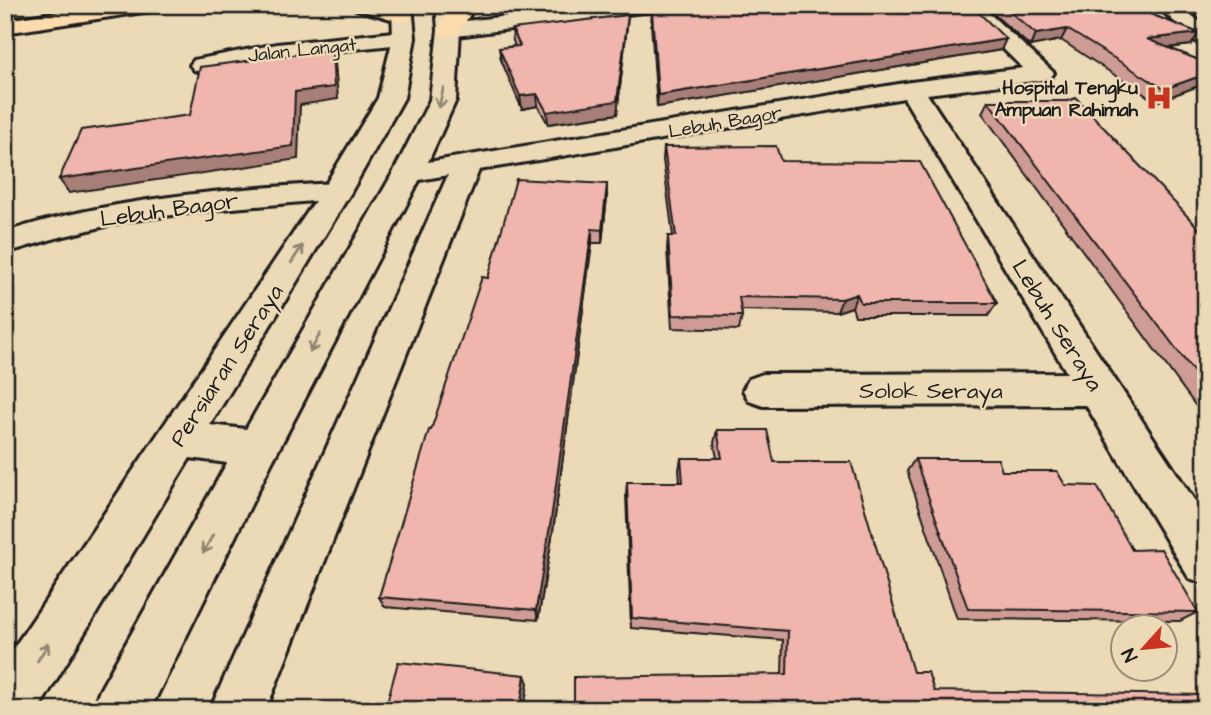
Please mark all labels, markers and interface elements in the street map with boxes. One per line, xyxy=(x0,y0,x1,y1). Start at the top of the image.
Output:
street label: Jalan Langat xyxy=(247,31,358,71)
place label: Hospital Tengku Ampuan Rahimah xyxy=(995,75,1139,124)
hospital icon: Hospital Tengku Ampuan Rahimah xyxy=(1144,83,1174,113)
one-way arrow xyxy=(434,86,448,109)
street label: Lebuh Bagor xyxy=(666,99,785,147)
street label: Lebuh Bagor xyxy=(98,184,241,237)
one-way arrow xyxy=(290,244,304,264)
street label: Lebuh Seraya xyxy=(1003,254,1110,398)
street label: Persiaran Seraya xyxy=(162,278,292,453)
one-way arrow xyxy=(308,332,321,353)
street label: Solok Seraya xyxy=(859,375,1003,408)
one-way arrow xyxy=(200,533,214,554)
north arrow xyxy=(1110,614,1180,684)
one-way arrow xyxy=(36,643,50,663)
text: N xyxy=(1115,644,1145,666)

